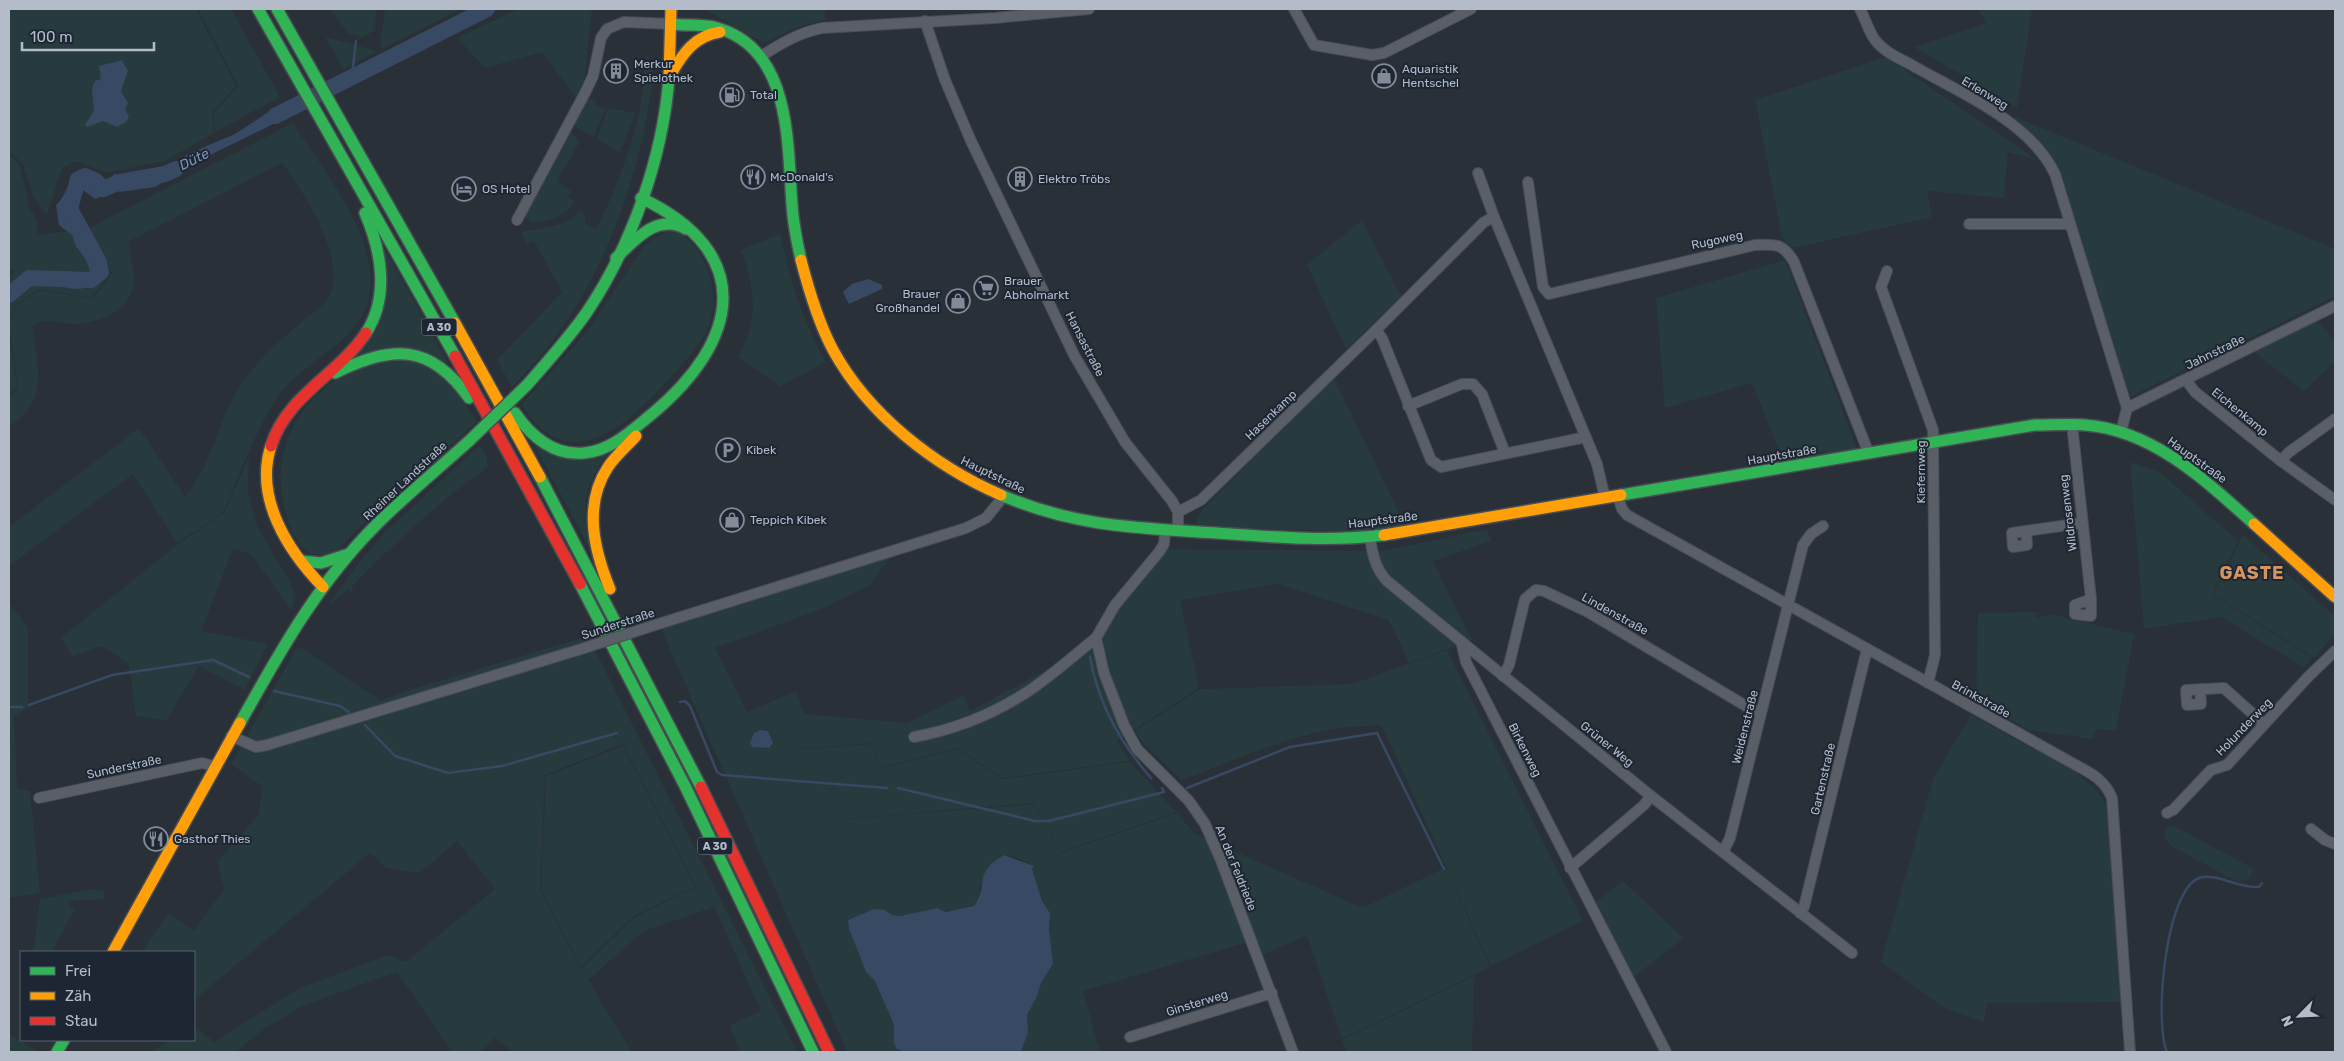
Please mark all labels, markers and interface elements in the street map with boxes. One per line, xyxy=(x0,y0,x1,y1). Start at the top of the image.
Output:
scale bar xyxy=(22,20,155,52)
text: 100 m xyxy=(30,28,72,46)
place label: Merkur Spielothek xyxy=(634,57,694,85)
building icon: Merkur Spielothek xyxy=(603,58,629,84)
place label: Aquaristik Hentschel xyxy=(1402,62,1459,90)
shop icon: Aquaristik Hentschel xyxy=(1371,63,1397,89)
street label: Erlenweg xyxy=(1959,74,2011,112)
fuel station icon: Total xyxy=(719,82,745,108)
place label: Total xyxy=(750,88,777,102)
water label: Düte xyxy=(176,145,212,174)
restaurant icon: McDonald's xyxy=(740,164,766,190)
building icon: Elektro Tröbs xyxy=(1007,166,1033,192)
place label: McDonald's xyxy=(770,170,834,184)
place label: Elektro Tröbs xyxy=(1038,172,1110,186)
hotel icon: OS Hotel xyxy=(451,176,477,202)
place label: OS Hotel xyxy=(482,182,530,196)
street label: Rugoweg xyxy=(1690,228,1744,252)
place label: Brauer Abholmarkt xyxy=(1004,274,1069,302)
supermarket icon: Brauer Abholmarkt xyxy=(973,275,999,301)
place label: Brauer Großhandel xyxy=(875,287,940,315)
shop icon: Brauer Großhandel xyxy=(945,288,971,314)
street label: Hansastraße xyxy=(1063,309,1107,379)
road number: A 30 xyxy=(422,318,456,336)
street label: Jahnstraße xyxy=(2183,331,2247,372)
street label: Eichenkamp xyxy=(2209,385,2271,439)
street label: Hasenkamp xyxy=(1242,387,1300,443)
street label: Hauptstraße xyxy=(2165,434,2230,486)
parking icon: Kibek xyxy=(715,437,741,463)
street label: Rheiner Landstraße xyxy=(360,438,450,523)
street label: Kiefernweg xyxy=(1914,440,1928,504)
street label: Hauptstraße xyxy=(1746,442,1818,468)
place label: Kibek xyxy=(746,443,777,457)
street label: Hauptstraße xyxy=(959,453,1028,497)
street label: Wildrosenweg xyxy=(2056,474,2080,552)
shop icon: Teppich Kibek xyxy=(719,507,745,533)
street label: Hauptstraße xyxy=(1347,509,1419,531)
place label: Teppich Kibek xyxy=(750,513,828,527)
district label: GASTE xyxy=(2219,562,2285,584)
street label: Lindenstraße xyxy=(1579,590,1651,638)
street label: Sunderstraße xyxy=(580,606,657,642)
street label: Brinkstraße xyxy=(1949,677,2013,721)
street label: Weidenstraße xyxy=(1729,688,1761,765)
street label: Holunderweg xyxy=(2213,695,2275,759)
street label: Grüner Weg xyxy=(1578,718,1636,770)
street label: Birkenweg xyxy=(1505,721,1545,779)
street label: Gartenstraße xyxy=(1808,741,1838,816)
street label: Sunderstraße xyxy=(85,752,163,782)
street label: An der Feldriede xyxy=(1212,823,1260,913)
restaurant icon: Gasthof Thies xyxy=(143,826,169,852)
place label: Gasthof Thies xyxy=(174,832,250,846)
road number: A 30 xyxy=(698,838,732,854)
legend xyxy=(20,951,195,1041)
text: Frei xyxy=(65,962,91,980)
text: Zäh xyxy=(65,987,91,1005)
street label: Ginsterweg xyxy=(1164,987,1230,1019)
north arrow xyxy=(2274,991,2324,1041)
text: Stau xyxy=(65,1012,98,1030)
text: N xyxy=(2278,1013,2297,1029)

